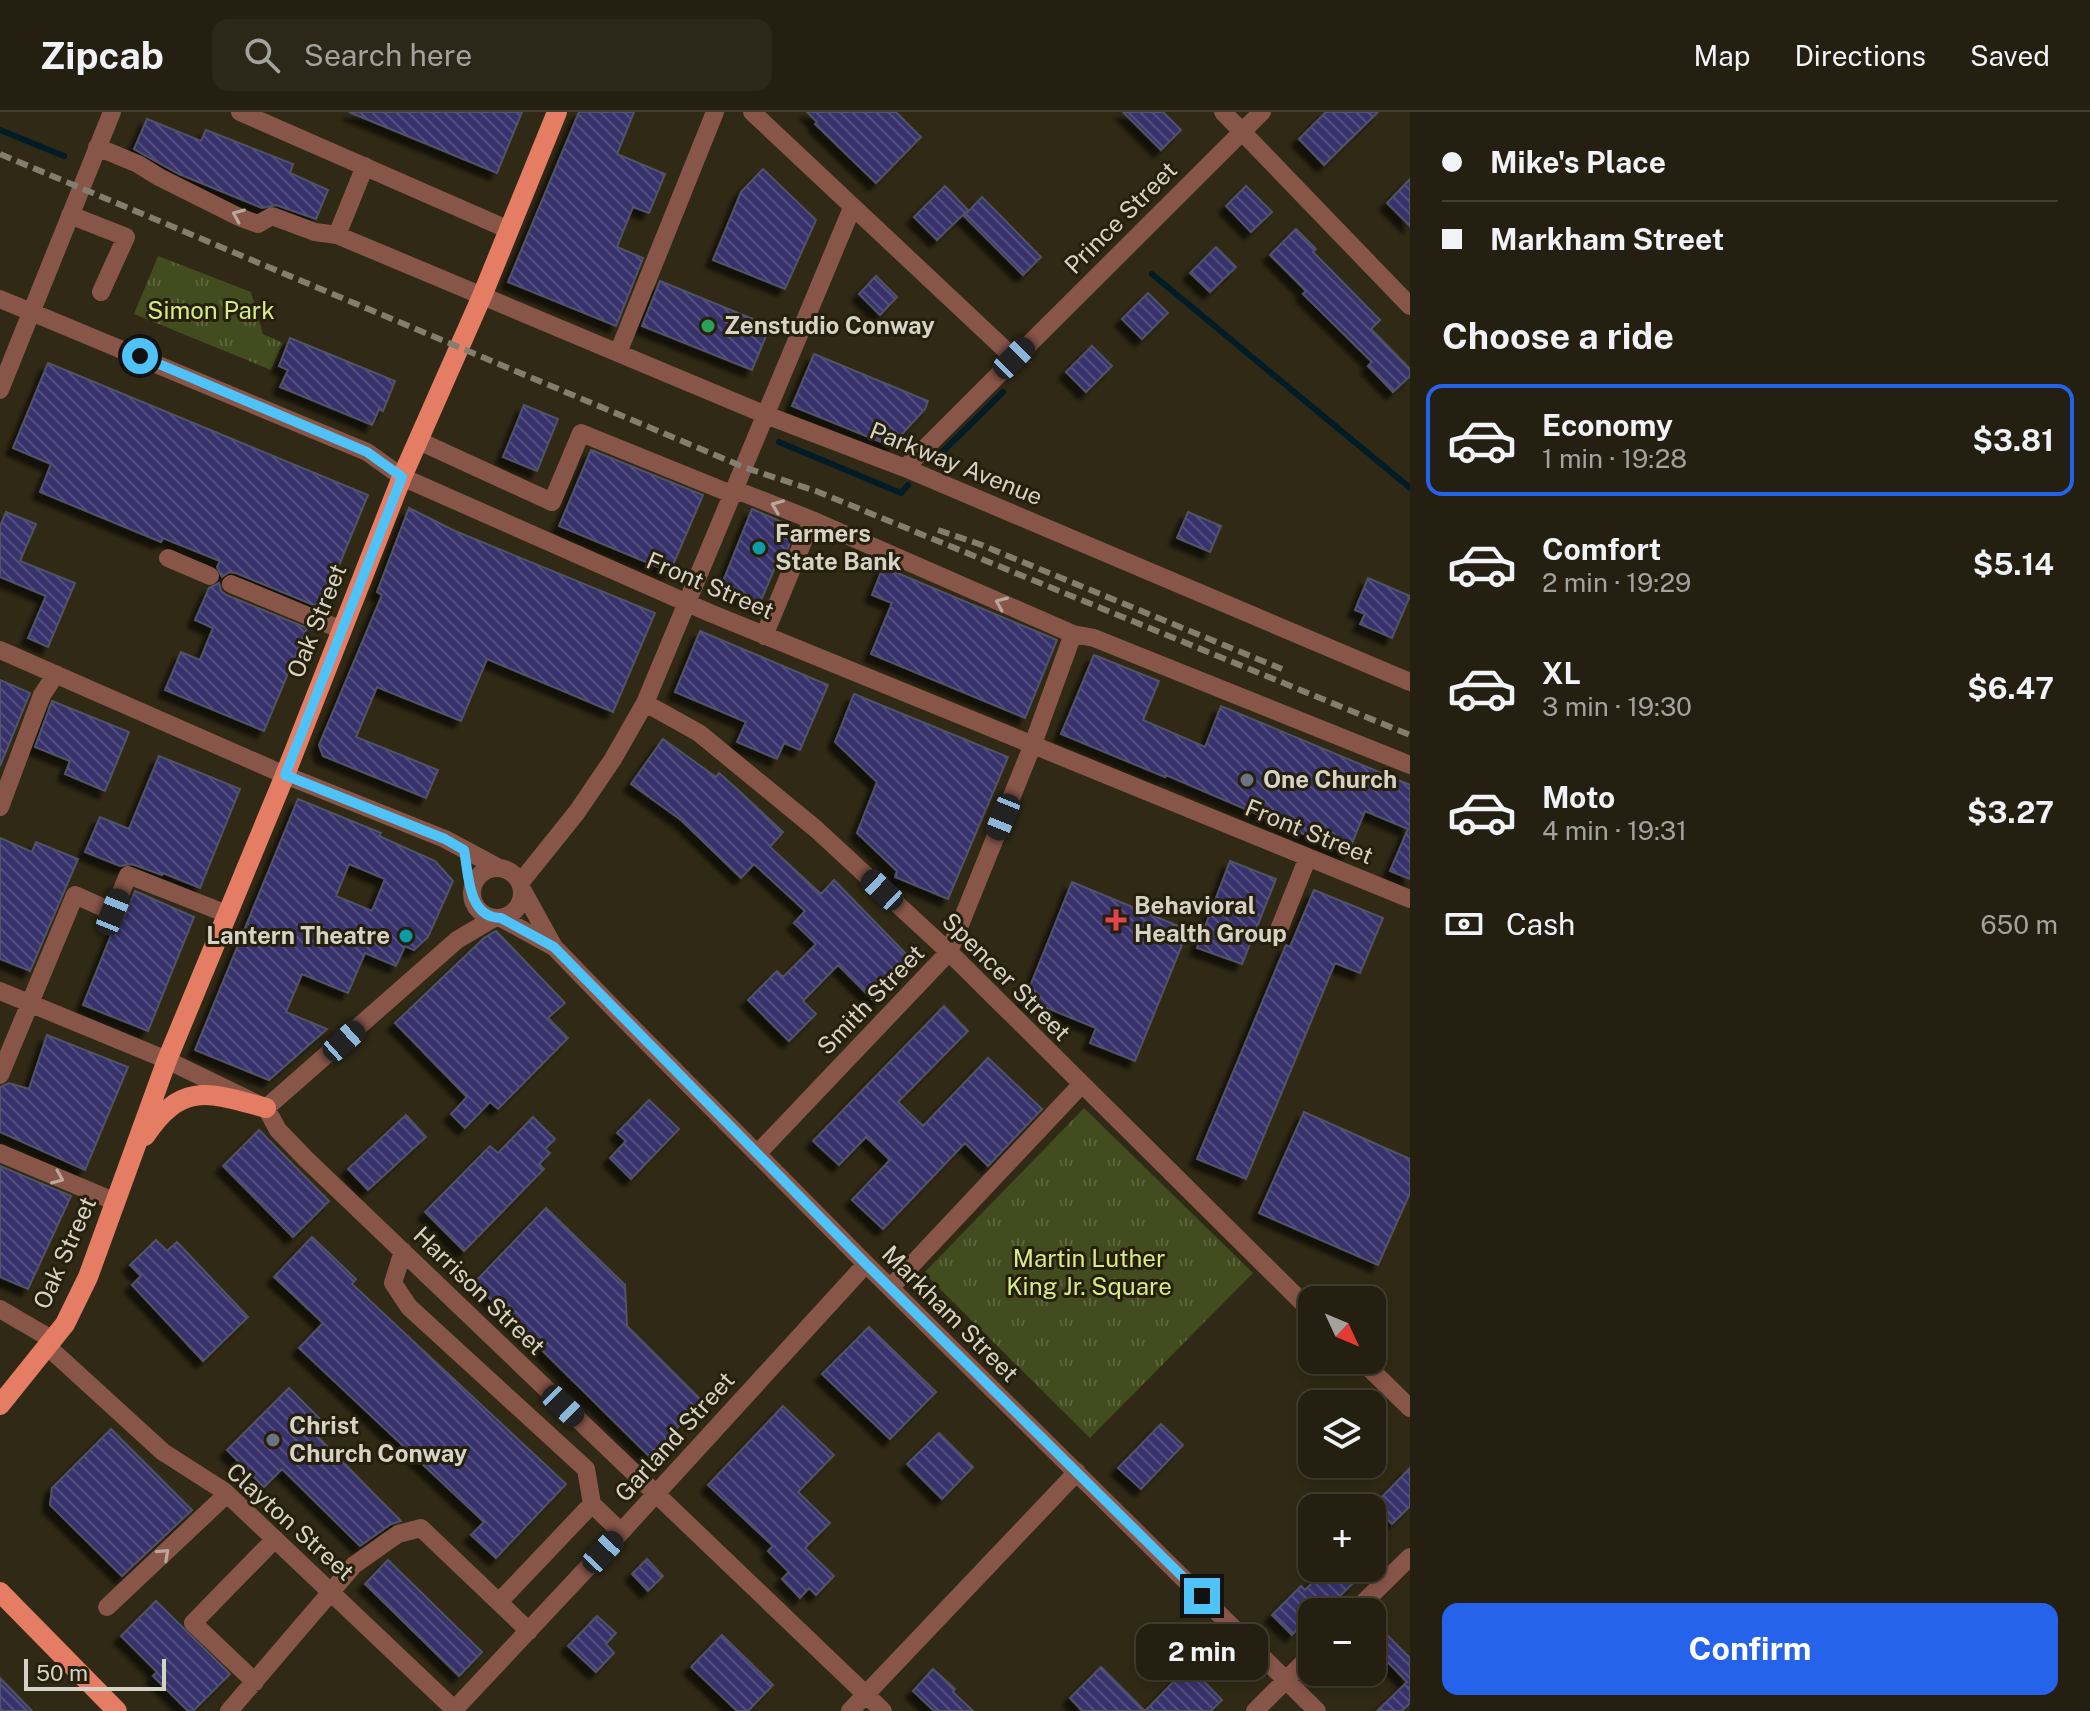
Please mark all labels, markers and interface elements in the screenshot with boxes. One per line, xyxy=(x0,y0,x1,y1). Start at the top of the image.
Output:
search box xyxy=(212,19,772,91)
text: Zipcab xyxy=(40,33,164,78)
icon: search xyxy=(240,33,284,77)
text: Search here xyxy=(304,37,472,73)
text: Map xyxy=(1694,39,1750,72)
text: Directions xyxy=(1794,39,1926,72)
text: Saved xyxy=(1970,39,2050,72)
text: Mike's Place xyxy=(1490,144,1666,180)
street label: Prince Street xyxy=(1058,155,1182,279)
one-way arrow xyxy=(231,209,246,225)
text: Markham Street xyxy=(1490,221,1724,257)
park label: Simon Park xyxy=(147,296,275,324)
place label: Zenstudio Conway xyxy=(724,311,935,339)
text: Choose a ride xyxy=(1442,315,1674,357)
marker: Zenstudio Conway xyxy=(699,317,717,335)
car xyxy=(989,333,1039,383)
route start xyxy=(122,338,158,374)
icon: car xyxy=(1446,404,1518,476)
text: Economy xyxy=(1542,407,1673,443)
street label: Parkway Avenue xyxy=(866,416,1047,510)
text: $3.81 xyxy=(1973,422,2054,458)
text: 1 min · 19:28 xyxy=(1542,443,1687,474)
one-way arrow xyxy=(771,500,785,516)
place label: Farmers State Bank xyxy=(775,519,901,575)
icon: car xyxy=(1446,528,1518,600)
text: Comfort xyxy=(1542,531,1661,567)
marker: Farmers State Bank xyxy=(750,539,768,557)
street label: Front Street xyxy=(642,546,778,624)
text: $5.14 xyxy=(1973,546,2054,582)
street label: Oak Street xyxy=(281,560,352,682)
text: 2 min · 19:29 xyxy=(1542,567,1691,598)
one-way arrow xyxy=(995,596,1009,612)
icon: car xyxy=(1446,652,1518,724)
text: XL xyxy=(1542,655,1581,691)
text: $6.47 xyxy=(1967,670,2054,706)
text: 3 min · 19:30 xyxy=(1542,691,1692,722)
place label: One Church xyxy=(1263,765,1397,793)
marker: One Church xyxy=(1238,771,1256,789)
icon: car xyxy=(1446,776,1518,848)
text: Moto xyxy=(1542,779,1615,815)
car xyxy=(983,790,1023,844)
street label: Front Street xyxy=(1241,793,1377,869)
text: $3.27 xyxy=(1967,794,2054,830)
text: 4 min · 19:31 xyxy=(1542,815,1687,846)
car xyxy=(856,865,908,915)
car xyxy=(93,885,133,939)
place label: Behavioral Health Group xyxy=(1134,891,1287,947)
icon: cash xyxy=(1442,902,1486,946)
street label: Spencer Street xyxy=(937,906,1077,1046)
text: Cash xyxy=(1506,906,1575,942)
marker: Behavioral Health Group xyxy=(1105,909,1127,931)
text: 650 m xyxy=(1980,909,2058,940)
place label: Lantern Theatre xyxy=(206,921,390,949)
marker: Lantern Theatre xyxy=(397,927,415,945)
street label: Smith Street xyxy=(811,939,930,1060)
car xyxy=(318,1016,370,1066)
one-way arrow xyxy=(50,1168,64,1184)
street label: Oak Street xyxy=(27,1192,101,1313)
street label: Harrison Street xyxy=(408,1221,551,1360)
street label: Markham Street xyxy=(877,1239,1025,1387)
park label: Martin Luther King Jr. Square xyxy=(1006,1244,1172,1300)
north arrow xyxy=(1298,1286,1386,1374)
map controls xyxy=(1298,1286,1386,1686)
street label: Garland Street xyxy=(609,1366,740,1507)
car xyxy=(537,1381,589,1431)
button: layers xyxy=(1298,1390,1386,1478)
place label: Christ Church Conway xyxy=(289,1411,468,1467)
marker: Christ Church Conway xyxy=(264,1431,282,1449)
street label: Clayton Street xyxy=(221,1457,360,1586)
button: + xyxy=(1298,1494,1386,1582)
car xyxy=(578,1526,628,1578)
one-way arrow xyxy=(155,1548,169,1563)
route end xyxy=(1184,1578,1220,1614)
button: − xyxy=(1298,1598,1386,1686)
button: Confirm xyxy=(1442,1603,2058,1695)
callout: 2 min xyxy=(1136,1624,1268,1680)
text: 2 min xyxy=(1168,1636,1236,1667)
scale bar xyxy=(24,1655,166,1691)
text: 50 m xyxy=(36,1660,88,1686)

